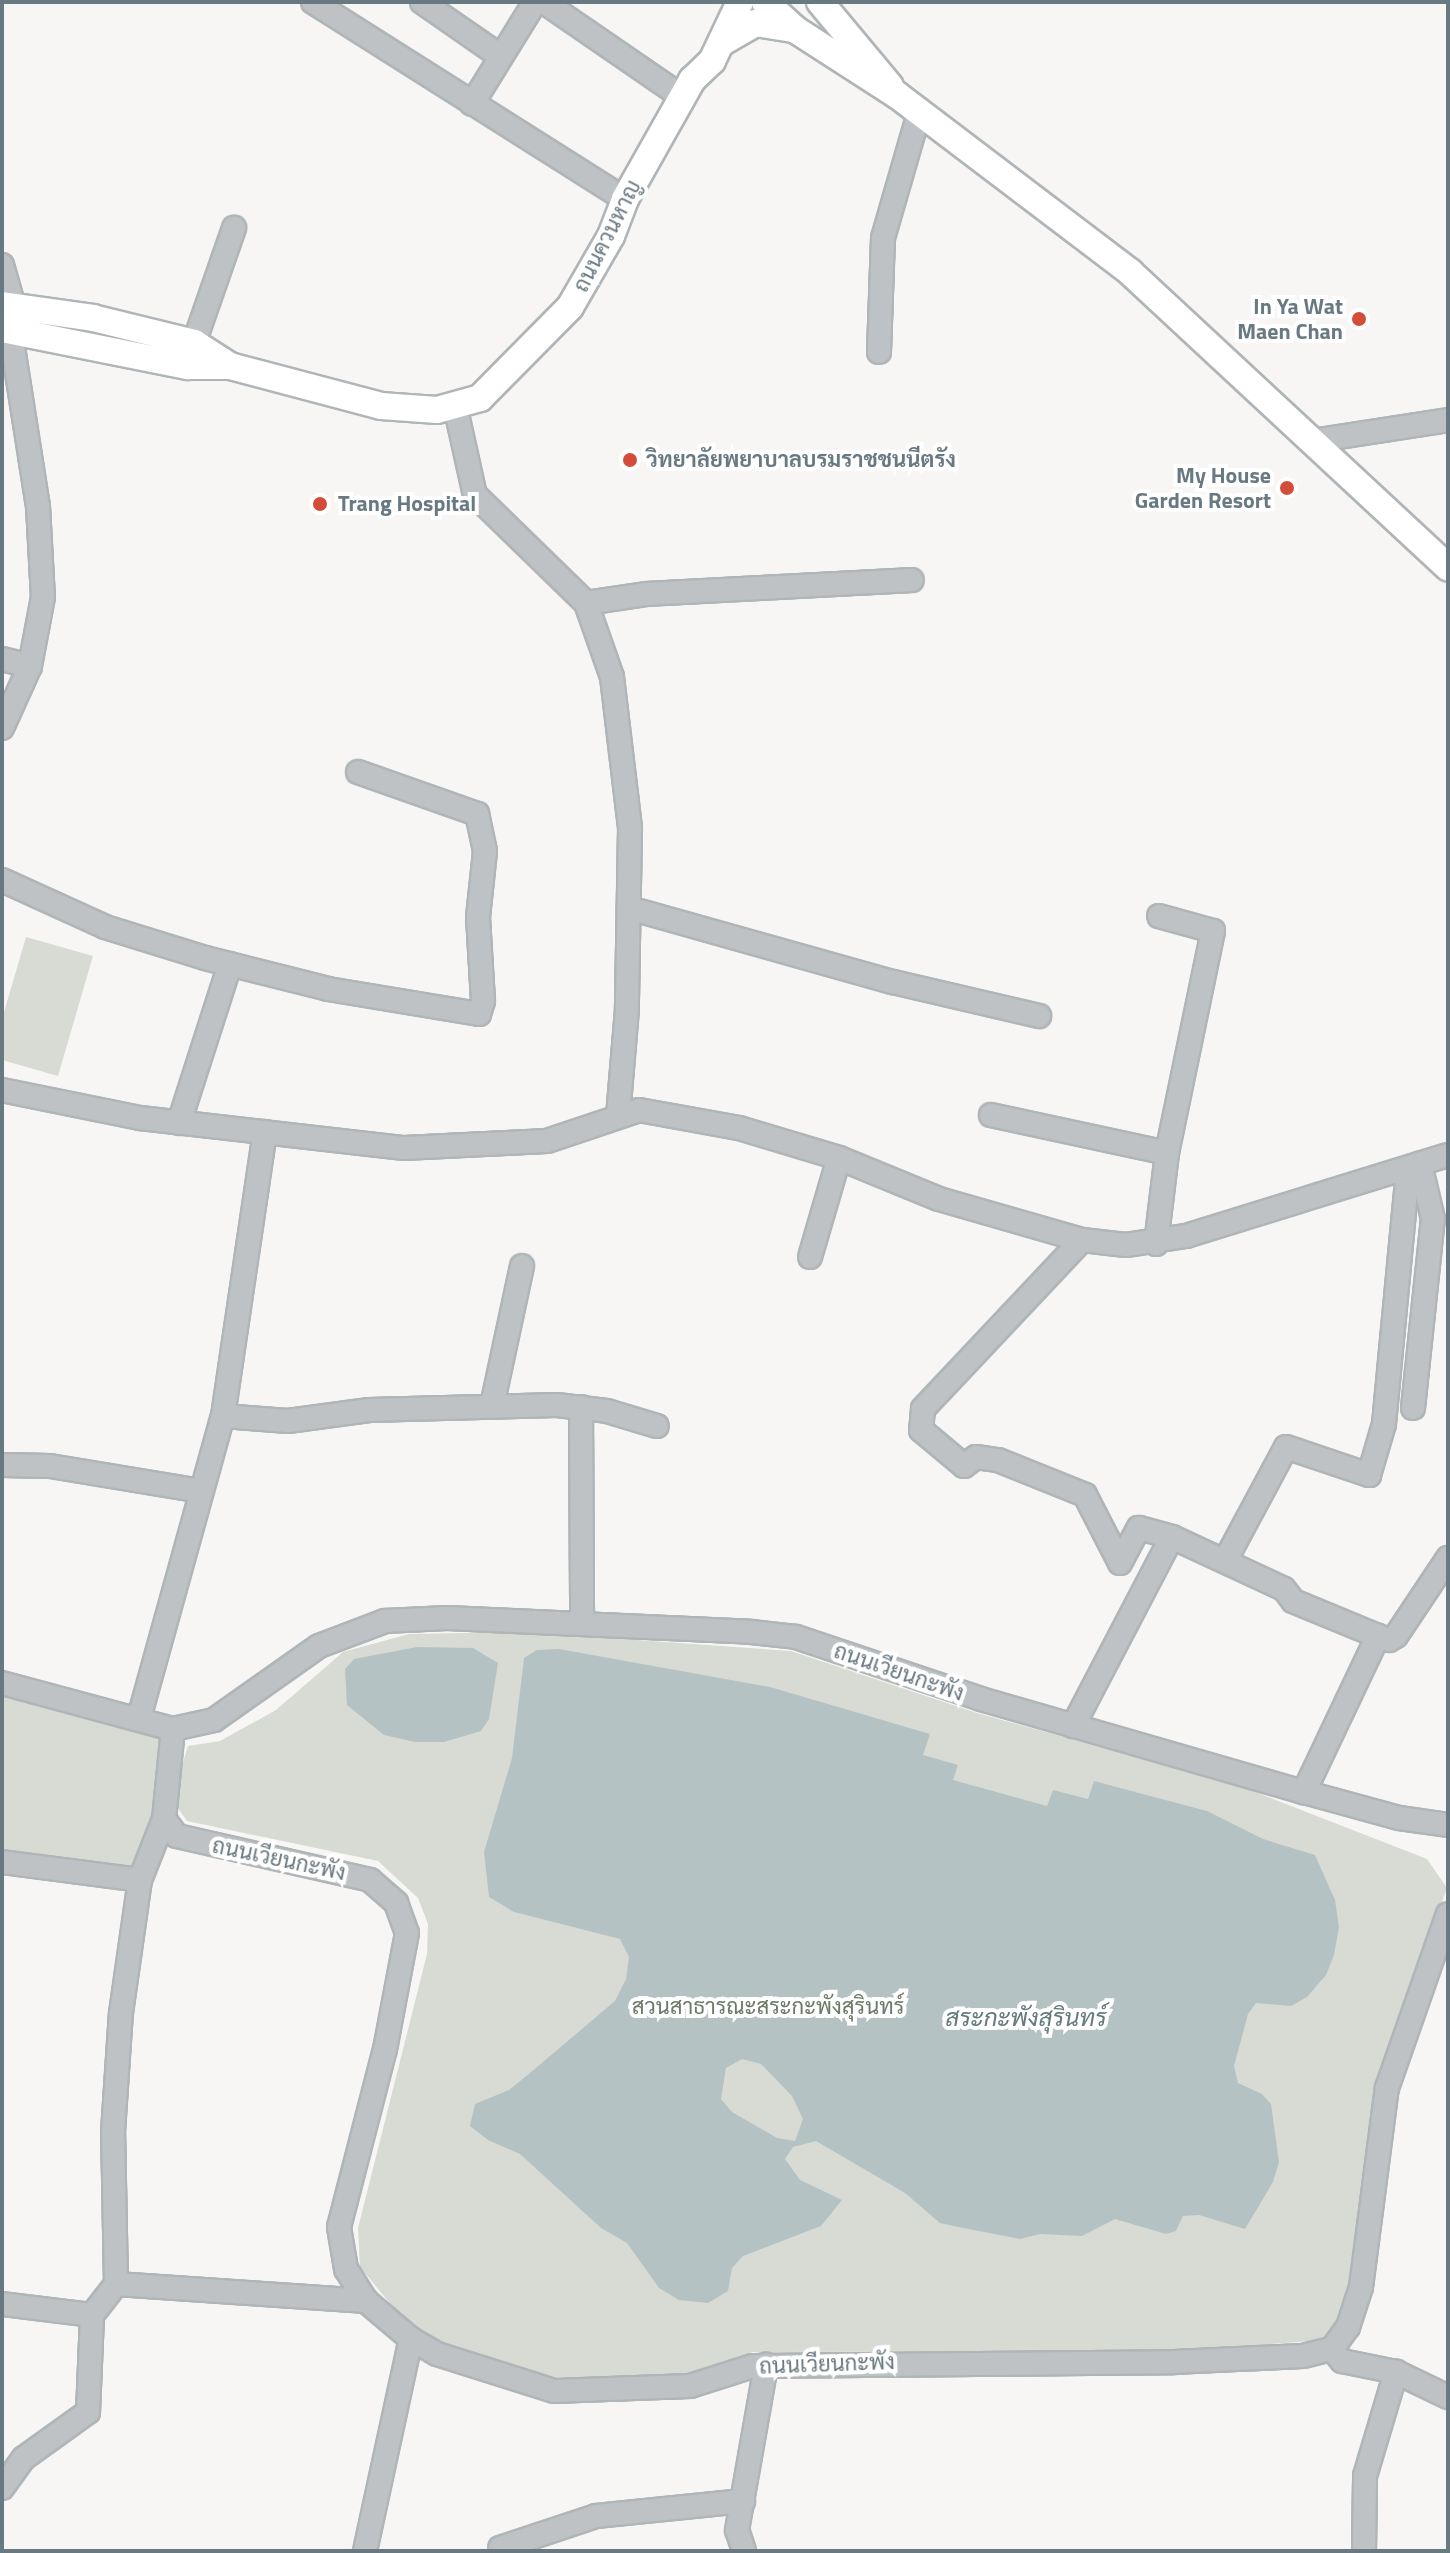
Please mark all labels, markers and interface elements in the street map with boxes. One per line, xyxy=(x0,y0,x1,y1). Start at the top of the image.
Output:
street label: ถนนควนหาญ xyxy=(567,176,647,296)
place label: In Ya Wat Maen Chan xyxy=(1237,293,1343,344)
marker: In Ya Wat Maen Chan xyxy=(1350,310,1368,328)
place label: วิทยาลัยพยาบาลบรมราชชนนีตรัง xyxy=(646,447,956,473)
marker: วิทยาลัยพยาบาลบรมราชชนนีตรัง xyxy=(621,451,639,469)
place label: My House Garden Resort xyxy=(1135,462,1271,514)
marker: My House Garden Resort xyxy=(1278,479,1296,497)
place label: Trang Hospital xyxy=(338,491,476,517)
marker: Trang Hospital xyxy=(309,493,331,515)
street label: ถนนเวียนกะพัง xyxy=(831,1637,967,1707)
street label: ถนนเวียนกะพัง xyxy=(210,1832,348,1886)
park label: สวนสาธารณะสระกะพังสุรินทร์ xyxy=(632,1994,904,2020)
water label: สระกะพังสุรินทร์ xyxy=(945,2004,1107,2032)
street label: ถนนเวียนกะพัง xyxy=(759,2348,895,2380)

